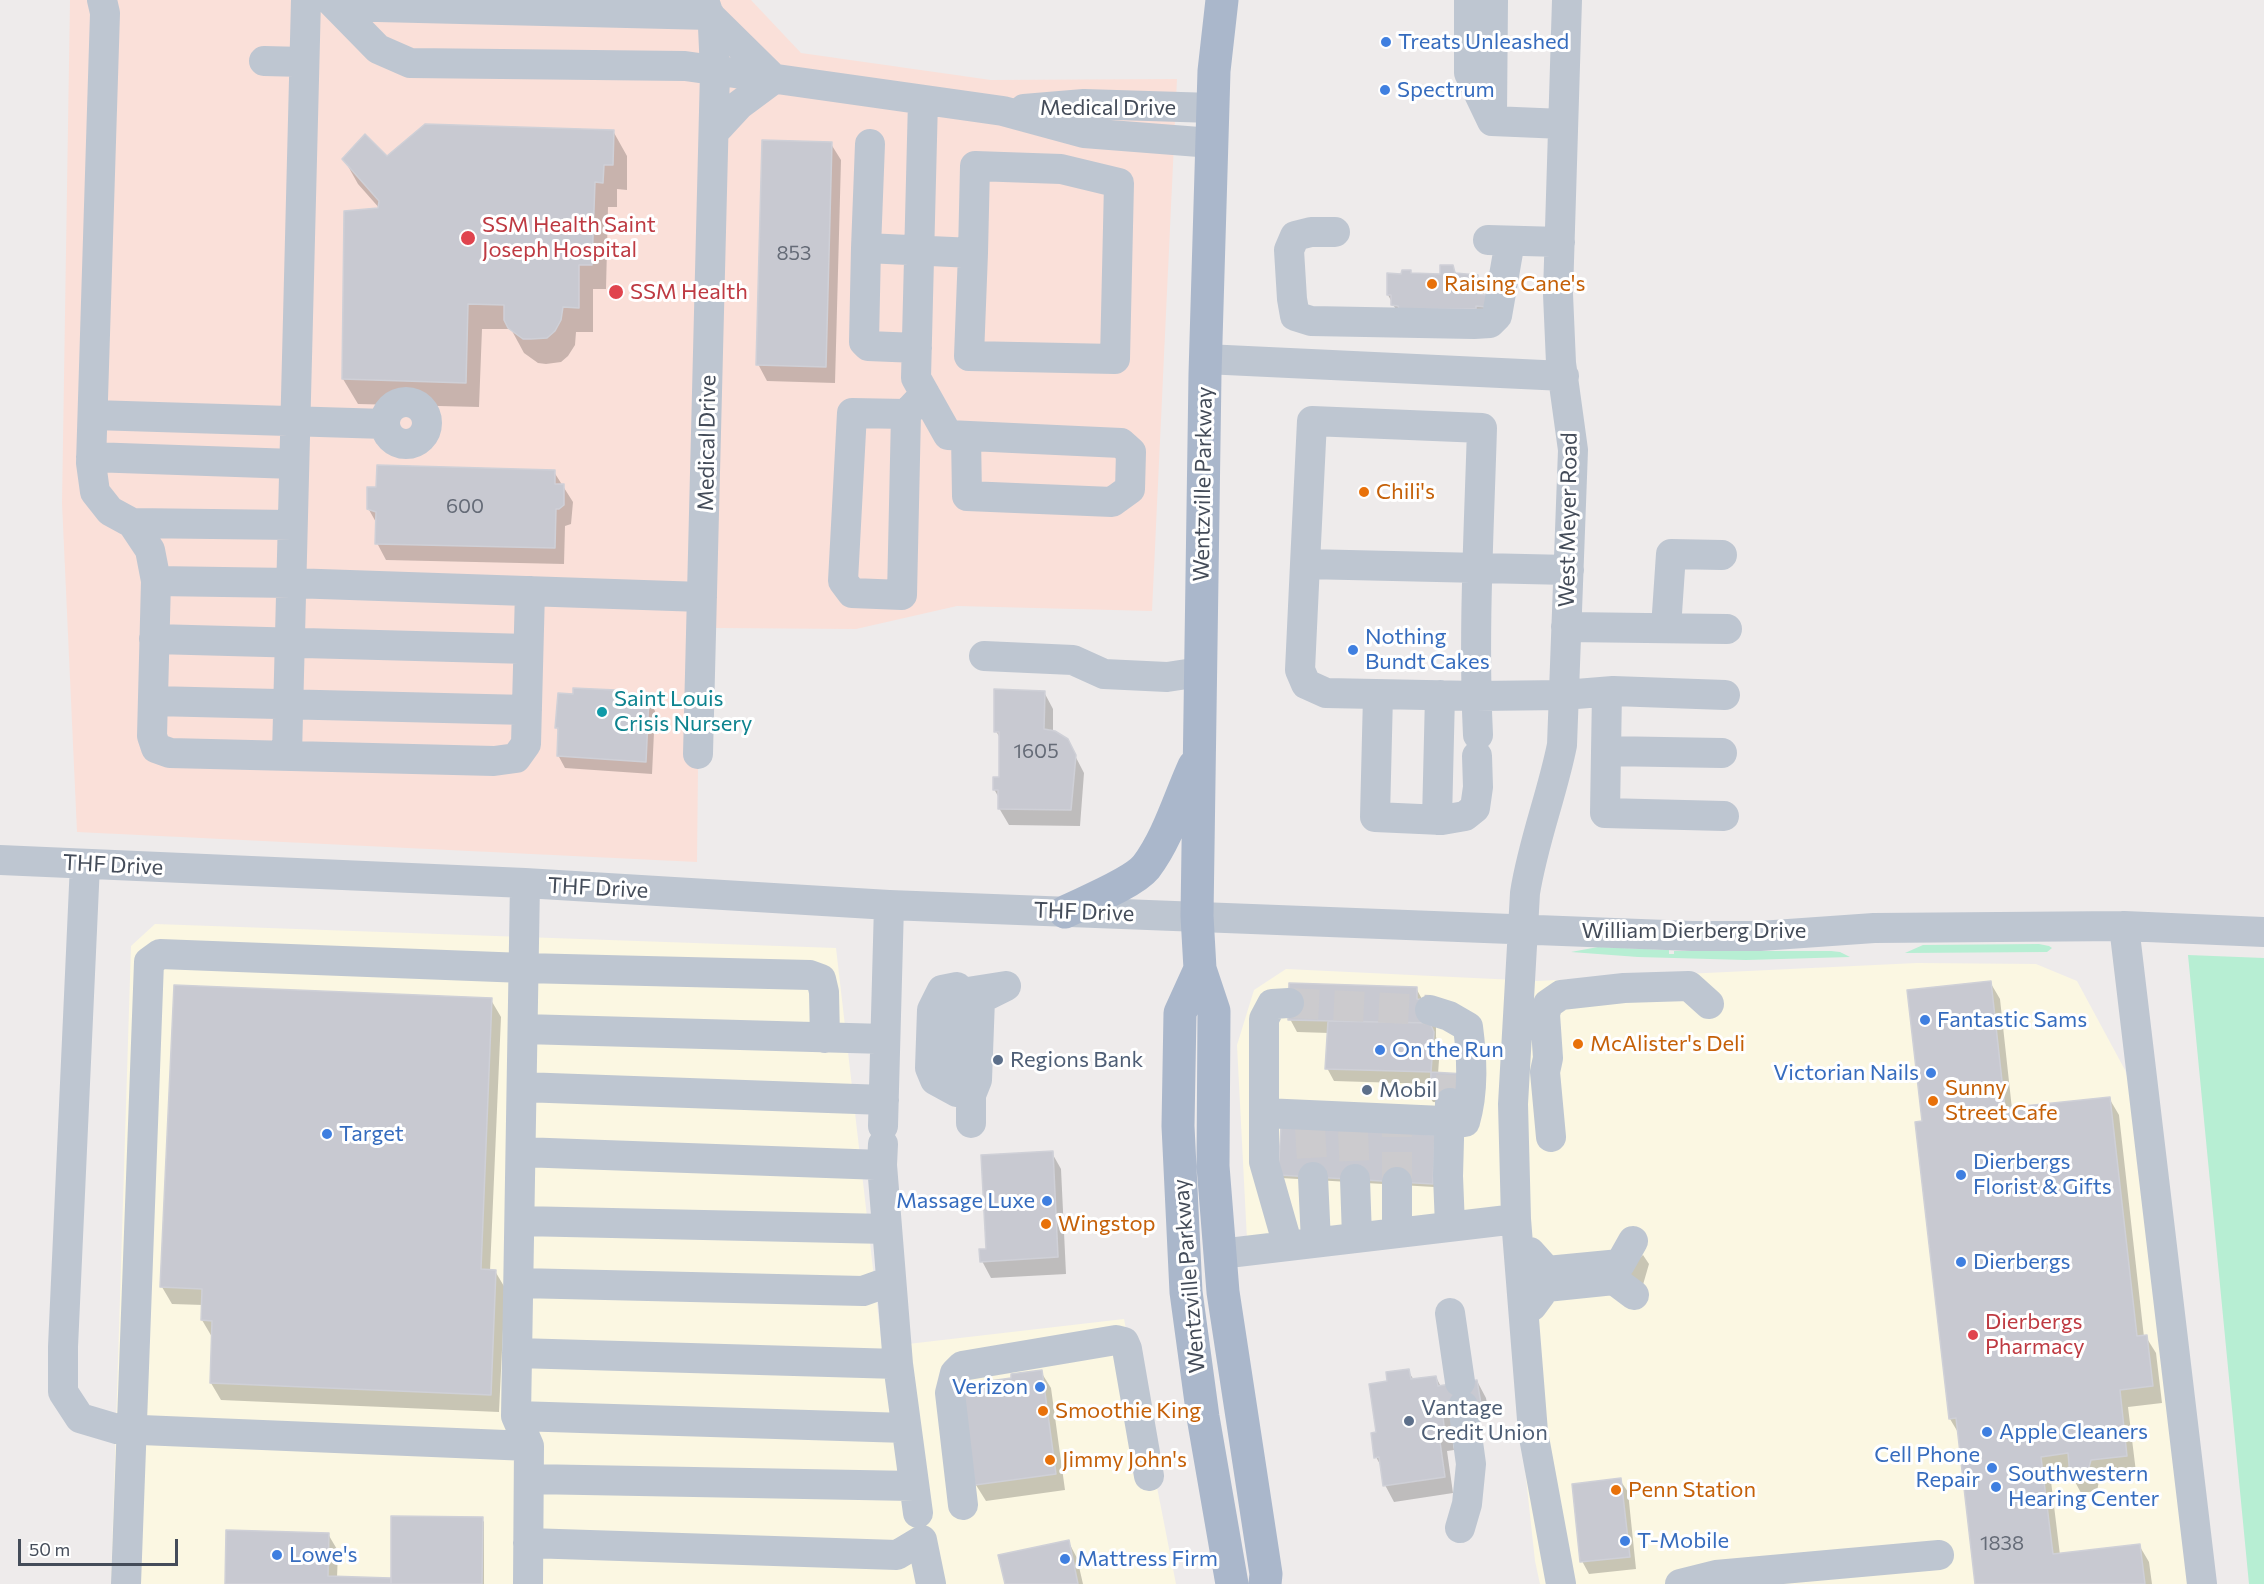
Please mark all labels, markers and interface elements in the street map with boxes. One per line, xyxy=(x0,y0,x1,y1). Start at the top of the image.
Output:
place label: Treats Unleashed xyxy=(1398,29,1569,55)
marker: Treats Unleashed xyxy=(1379,35,1393,49)
place label: Spectrum xyxy=(1397,77,1495,103)
marker: Spectrum xyxy=(1378,83,1392,97)
street label: Medical Drive xyxy=(1040,95,1176,121)
place label: SSM Health Saint Joseph Hospital xyxy=(482,212,656,264)
marker: SSM Health Saint Joseph Hospital xyxy=(459,229,477,247)
house number: 853 xyxy=(776,241,812,265)
place label: Raising Cane's xyxy=(1444,271,1585,297)
marker: Raising Cane's xyxy=(1425,277,1439,291)
place label: SSM Health xyxy=(630,279,748,305)
marker: SSM Health xyxy=(607,283,625,301)
street label: Medical Drive xyxy=(693,375,721,511)
street label: Wentzville Parkway xyxy=(1188,386,1218,582)
street label: West Meyer Road xyxy=(1553,432,1583,608)
place label: Chili's xyxy=(1376,479,1435,505)
marker: Chili's xyxy=(1357,485,1371,499)
house number: 600 xyxy=(446,494,484,518)
place label: Nothing Bundt Cakes xyxy=(1365,624,1490,676)
marker: Nothing Bundt Cakes xyxy=(1346,643,1360,657)
place label: Saint Louis Crisis Nursery xyxy=(614,686,752,738)
marker: Saint Louis Crisis Nursery xyxy=(595,705,609,719)
house number: 1605 xyxy=(1013,739,1059,763)
street label: THF Drive xyxy=(62,849,164,881)
street label: THF Drive xyxy=(547,872,649,904)
street label: THF Drive xyxy=(1033,897,1135,927)
street label: William Dierberg Drive xyxy=(1582,918,1806,944)
place label: Fantastic Sams xyxy=(1937,1007,2087,1033)
marker: Fantastic Sams xyxy=(1918,1013,1932,1027)
place label: McAlister's Deli xyxy=(1590,1031,1745,1057)
place label: On the Run xyxy=(1392,1037,1504,1063)
marker: McAlister's Deli xyxy=(1571,1037,1585,1051)
marker: On the Run xyxy=(1373,1043,1387,1057)
place label: Regions Bank xyxy=(1010,1047,1143,1073)
marker: Regions Bank xyxy=(991,1053,1005,1067)
place label: Victorian Nails xyxy=(1773,1060,1919,1086)
marker: Victorian Nails xyxy=(1924,1066,1938,1080)
place label: Sunny Street Cafe xyxy=(1945,1075,2058,1126)
place label: Mobil xyxy=(1379,1077,1437,1103)
marker: Mobil xyxy=(1360,1083,1374,1097)
marker: Sunny Street Cafe xyxy=(1926,1094,1940,1108)
place label: Target xyxy=(339,1121,404,1147)
marker: Target xyxy=(320,1127,334,1141)
place label: Dierbergs Florist & Gifts xyxy=(1973,1149,2112,1200)
marker: Dierbergs Florist & Gifts xyxy=(1954,1168,1968,1182)
street label: Wentzville Parkway xyxy=(1167,1178,1211,1374)
place label: Massage Luxe xyxy=(896,1188,1035,1214)
marker: Massage Luxe xyxy=(1040,1194,1054,1208)
place label: Wingstop xyxy=(1058,1211,1156,1237)
marker: Wingstop xyxy=(1039,1217,1053,1231)
place label: Dierbergs xyxy=(1973,1249,2071,1275)
marker: Dierbergs xyxy=(1954,1255,1968,1269)
place label: Dierbergs Pharmacy xyxy=(1985,1309,2085,1360)
marker: Dierbergs Pharmacy xyxy=(1966,1328,1980,1342)
place label: Verizon xyxy=(952,1374,1028,1400)
marker: Verizon xyxy=(1033,1380,1047,1394)
place label: Vantage Credit Union xyxy=(1421,1395,1548,1446)
place label: Smoothie King xyxy=(1055,1398,1201,1424)
marker: Smoothie King xyxy=(1036,1404,1050,1418)
marker: Vantage Credit Union xyxy=(1402,1414,1416,1428)
place label: Apple Cleaners xyxy=(1999,1419,2148,1445)
marker: Apple Cleaners xyxy=(1980,1425,1994,1439)
place label: Cell Phone Repair xyxy=(1874,1442,1980,1494)
place label: Jimmy John's xyxy=(1062,1447,1187,1473)
marker: Jimmy John's xyxy=(1043,1453,1057,1467)
marker: Cell Phone Repair xyxy=(1985,1461,1999,1475)
place label: Southwestern Hearing Center xyxy=(2008,1461,2159,1512)
place label: Penn Station xyxy=(1628,1477,1756,1503)
marker: Southwestern Hearing Center xyxy=(1989,1480,2003,1494)
marker: Penn Station xyxy=(1609,1483,1623,1497)
scale bar xyxy=(21,1527,182,1565)
place label: T-Mobile xyxy=(1637,1528,1729,1554)
house number: 1838 xyxy=(1980,1531,2024,1555)
marker: T-Mobile xyxy=(1618,1534,1632,1548)
text: 50 m xyxy=(29,1538,70,1560)
place label: Lowe's xyxy=(289,1542,358,1568)
place label: Mattress Firm xyxy=(1077,1546,1218,1572)
marker: Lowe's xyxy=(270,1548,284,1562)
marker: Mattress Firm xyxy=(1058,1552,1072,1566)

